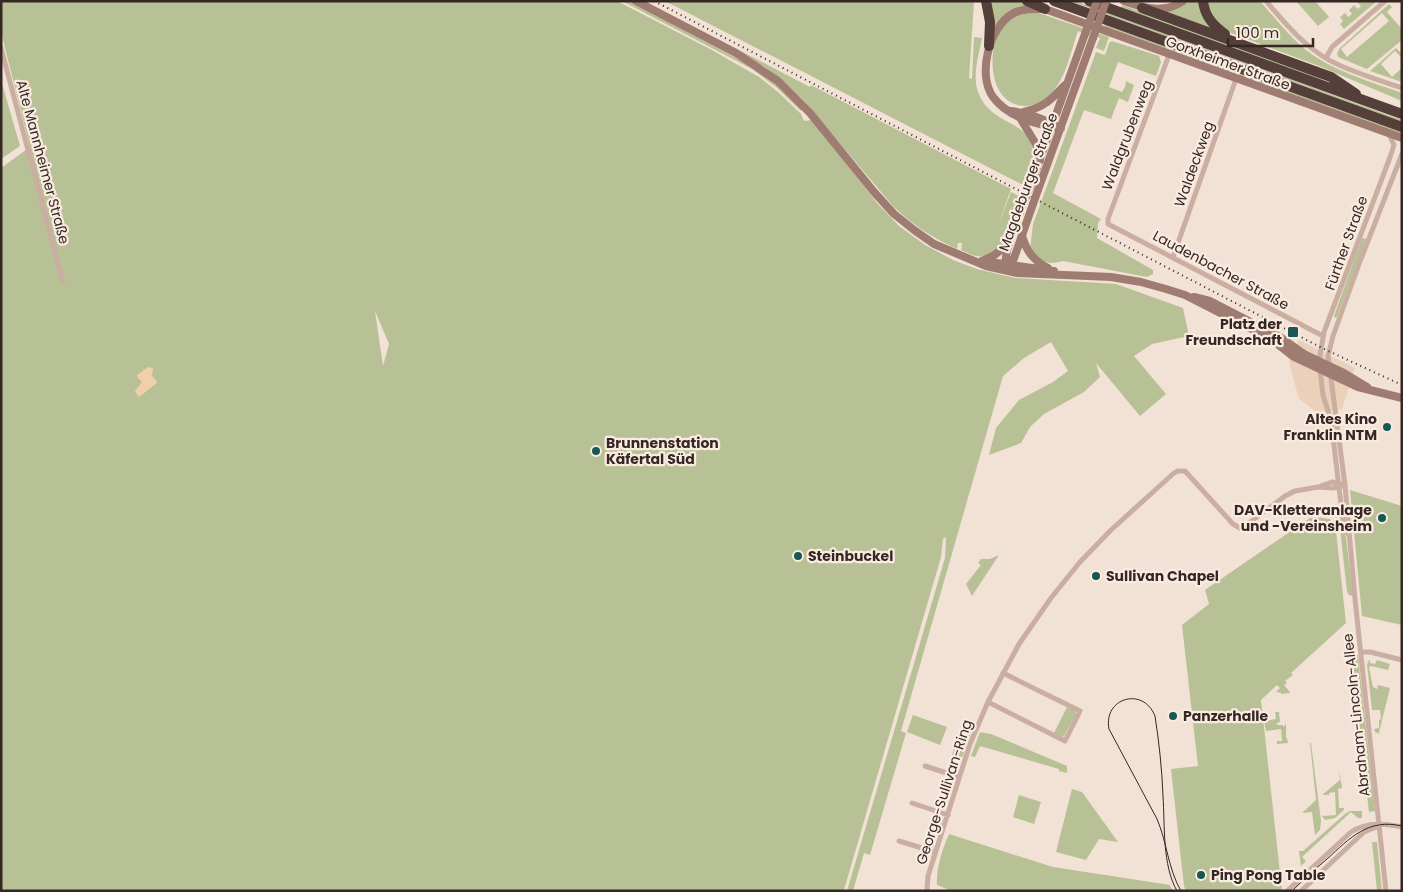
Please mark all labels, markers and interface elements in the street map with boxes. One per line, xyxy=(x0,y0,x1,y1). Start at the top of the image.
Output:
scale bar xyxy=(1228,15,1313,47)
text: 100 m xyxy=(1236,22,1279,43)
street label: Gorxheimer Straße xyxy=(1163,31,1293,95)
street label: Waldgrubenweg xyxy=(1097,77,1157,193)
street label: Alte Mannheimer Straße xyxy=(11,78,75,247)
street label: Magdeburger Straße xyxy=(994,110,1062,254)
street label: Waldeckweg xyxy=(1169,118,1219,210)
street label: Fürther Straße xyxy=(1320,193,1372,293)
street label: Laudenbacher Straße xyxy=(1149,226,1293,315)
place label: Platz der Freundschaft xyxy=(1185,314,1282,350)
marker: Platz der Freundschaft xyxy=(1286,325,1300,339)
place label: Altes Kino Franklin NTM xyxy=(1283,409,1377,445)
marker: Altes Kino Franklin NTM xyxy=(1381,421,1393,433)
place label: Brunnenstation Käfertal Süd xyxy=(606,433,719,469)
marker: Brunnenstation Käfertal Süd xyxy=(590,445,602,457)
place label: DAV-Kletteranlage und -Vereinsheim xyxy=(1234,500,1372,536)
marker: DAV-Kletteranlage und -Vereinsheim xyxy=(1376,512,1388,524)
place label: Steinbuckel xyxy=(808,546,893,566)
marker: Steinbuckel xyxy=(792,550,804,562)
place label: Sullivan Chapel xyxy=(1106,566,1219,586)
marker: Sullivan Chapel xyxy=(1090,570,1102,582)
street label: Abraham-Lincoln-Allee xyxy=(1337,632,1375,798)
place label: Panzerhalle xyxy=(1183,706,1268,726)
marker: Panzerhalle xyxy=(1167,710,1179,722)
street label: George-Sullivan-Ring xyxy=(911,717,977,867)
place label: Ping Pong Table xyxy=(1211,865,1326,885)
marker: Ping Pong Table xyxy=(1195,869,1207,881)

